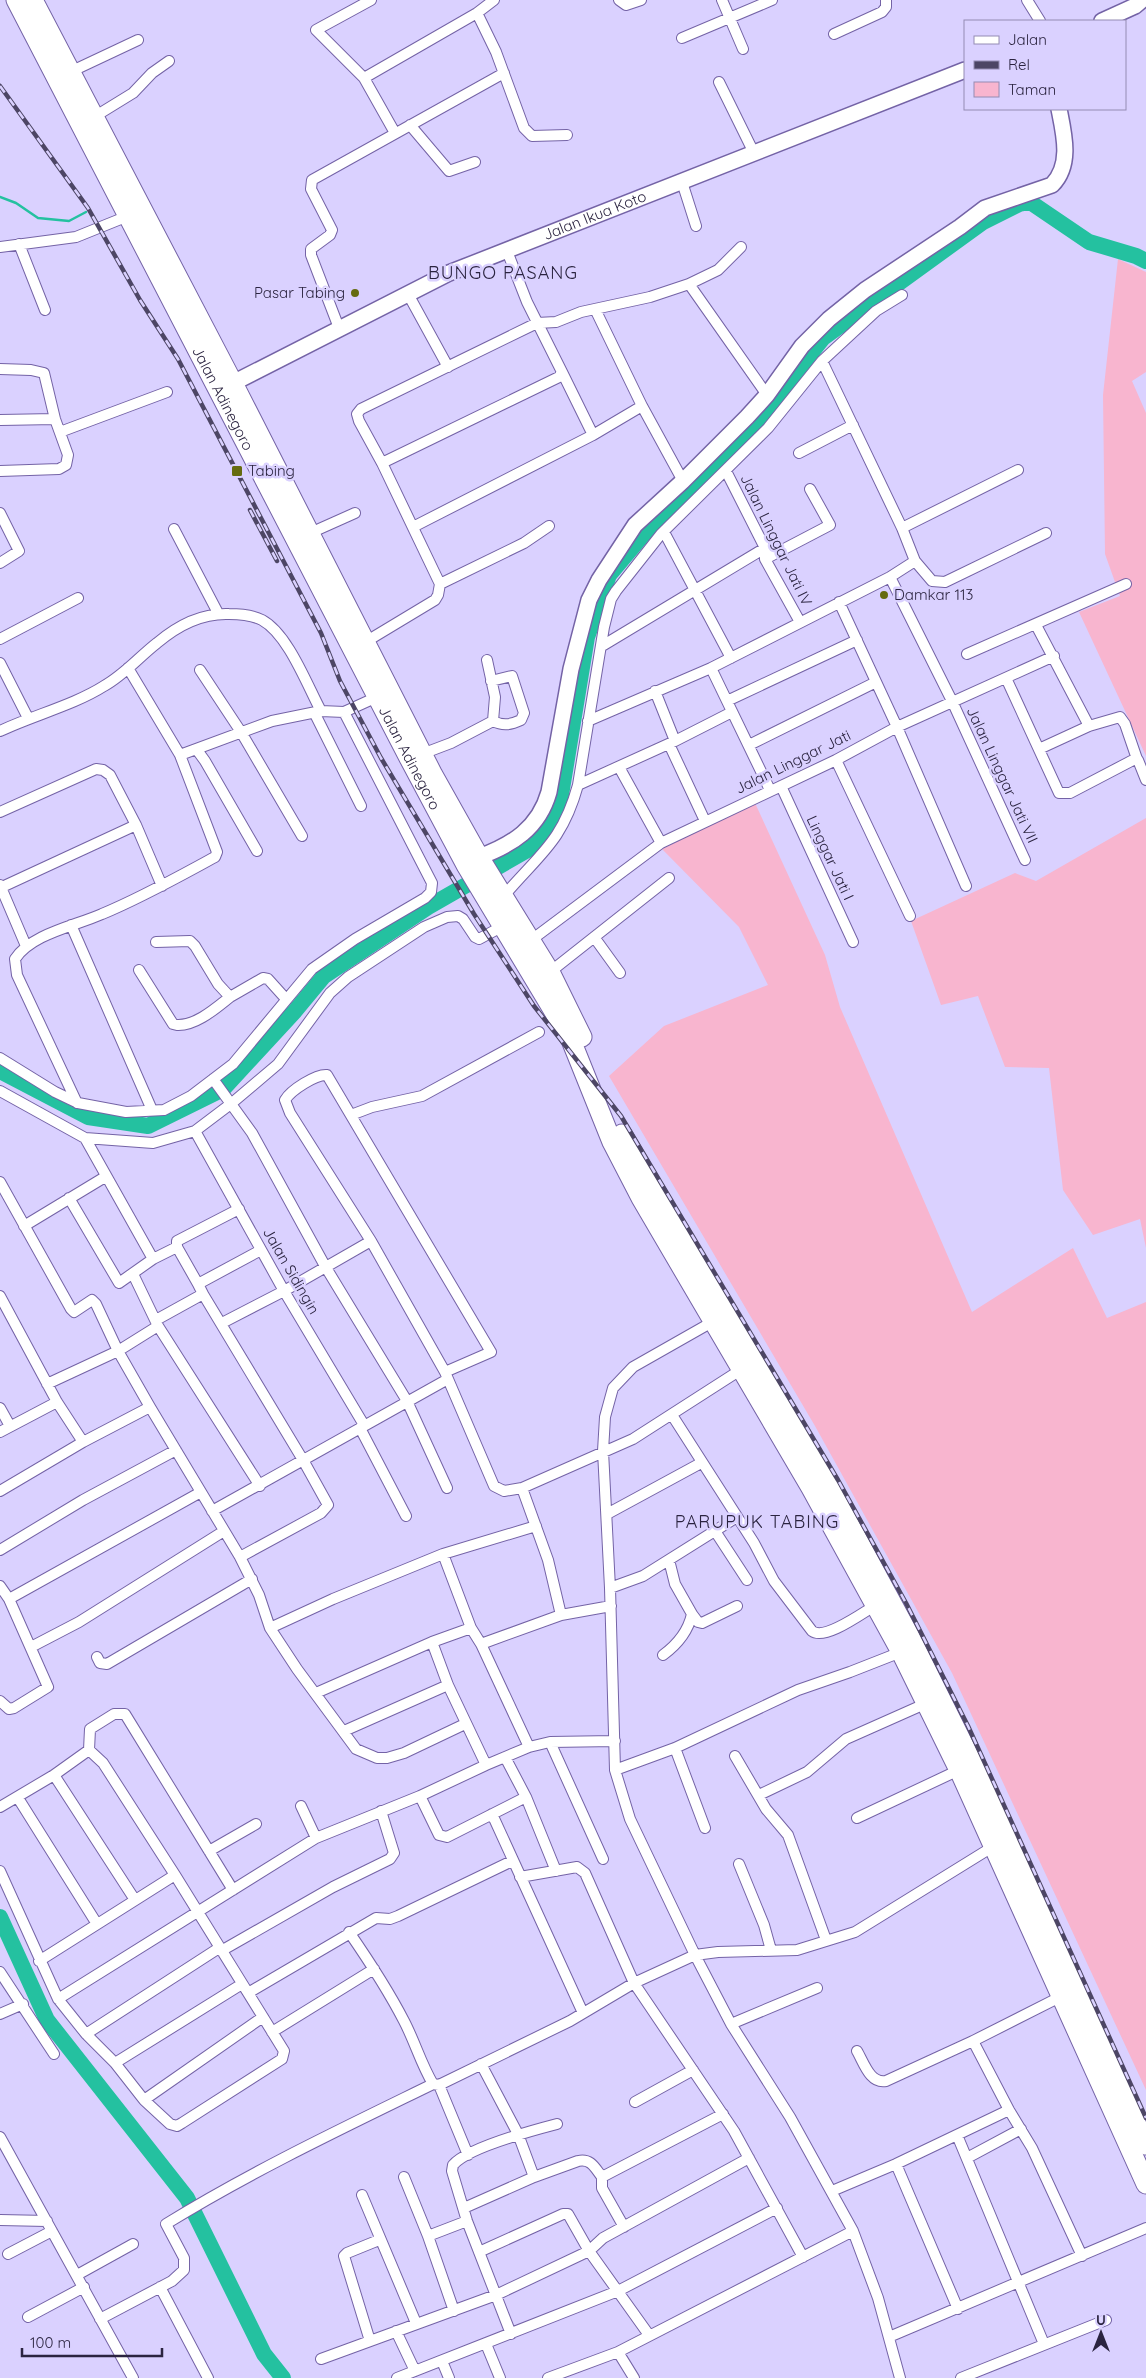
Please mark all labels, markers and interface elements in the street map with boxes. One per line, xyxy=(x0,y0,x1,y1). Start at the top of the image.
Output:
legend xyxy=(964,20,1126,110)
text: Jalan xyxy=(1008,30,1047,49)
text: Rel xyxy=(1008,55,1030,74)
text: Taman xyxy=(1008,80,1056,99)
street label: Jalan Ikua Koto xyxy=(540,186,649,244)
district label: BUNGO PASANG xyxy=(428,261,578,284)
place label: Pasar Tabing xyxy=(254,283,345,302)
marker: Pasar Tabing xyxy=(349,287,361,299)
street label: Jalan Adinegoro xyxy=(188,343,258,454)
place label: Tabing xyxy=(248,461,295,480)
marker: Tabing xyxy=(230,464,244,478)
street label: Jalan Linggar Jati IV xyxy=(736,471,817,609)
place label: Damkar 113 xyxy=(894,585,974,604)
marker: Damkar 113 xyxy=(878,589,890,601)
street label: Jalan Adinegoro xyxy=(375,703,445,813)
street label: Jalan Linggar Jati VII xyxy=(963,704,1042,846)
street label: Jalan Linggar Jati xyxy=(732,725,854,798)
street label: Linggar Jati I xyxy=(803,812,858,903)
street label: Jalan Sidingin xyxy=(259,1224,324,1317)
district label: PARUPUK TABING xyxy=(675,1510,839,1533)
north arrow xyxy=(1076,2308,1126,2358)
text: U xyxy=(1096,2311,1106,2329)
scale bar xyxy=(22,2326,162,2358)
text: 100 m xyxy=(30,2333,71,2352)

